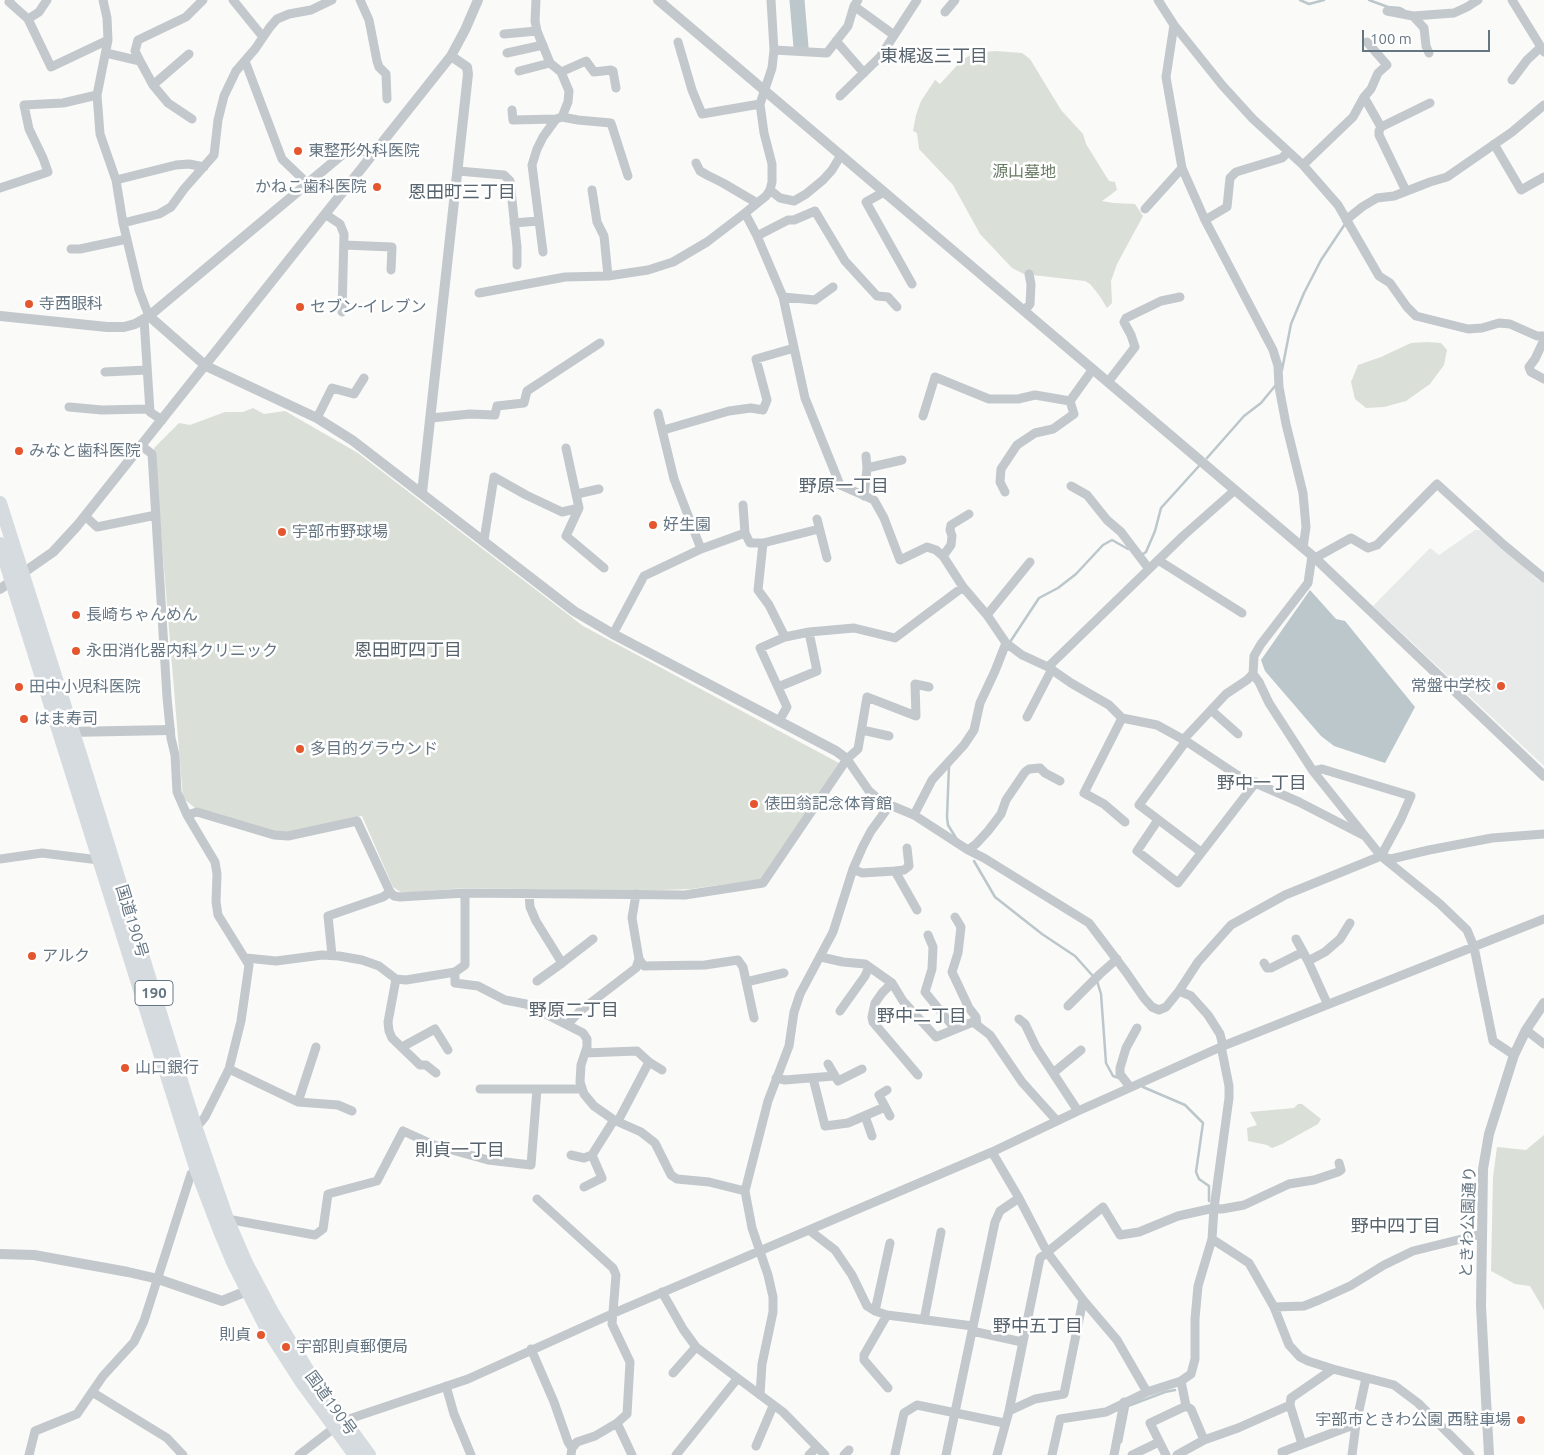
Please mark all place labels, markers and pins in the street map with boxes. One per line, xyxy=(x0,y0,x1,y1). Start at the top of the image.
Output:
place label: 東整形外科医院 xyxy=(308,141,420,161)
marker: 東整形外科医院 xyxy=(292,145,304,157)
place label: かねこ歯科医院 xyxy=(255,177,367,197)
marker: かねこ歯科医院 xyxy=(371,181,383,193)
place label: 寺西眼科 xyxy=(39,294,103,314)
place label: セブン-イレブン xyxy=(310,297,427,317)
marker: 寺西眼科 xyxy=(23,298,35,310)
marker: セブン-イレブン xyxy=(294,301,306,313)
place label: みなと歯科医院 xyxy=(29,441,141,461)
marker: みなと歯科医院 xyxy=(13,445,25,457)
place label: 好生園 xyxy=(663,515,711,535)
marker: 好生園 xyxy=(647,519,659,531)
place label: 宇部市野球場 xyxy=(292,522,388,542)
marker: 宇部市野球場 xyxy=(276,526,288,538)
place label: 長崎ちゃんめん xyxy=(86,605,198,625)
marker: 長崎ちゃんめん xyxy=(70,609,82,621)
place label: 永田消化器内科クリニック xyxy=(86,641,278,661)
marker: 永田消化器内科クリニック xyxy=(70,645,82,657)
place label: 常盤中学校 xyxy=(1411,676,1491,696)
place label: 田中小児科医院 xyxy=(29,677,141,697)
marker: 常盤中学校 xyxy=(1495,680,1507,692)
marker: 田中小児科医院 xyxy=(13,681,25,693)
place label: はま寿司 xyxy=(34,709,98,729)
marker: はま寿司 xyxy=(18,713,30,725)
place label: 多目的グラウンド xyxy=(310,739,438,759)
marker: 多目的グラウンド xyxy=(294,743,306,755)
place label: 俵田翁記念体育館 xyxy=(764,794,892,814)
marker: 俵田翁記念体育館 xyxy=(748,798,760,810)
place label: アルク xyxy=(42,946,90,966)
marker: アルク xyxy=(26,950,38,962)
place label: 山口銀行 xyxy=(135,1058,199,1078)
marker: 山口銀行 xyxy=(119,1062,131,1074)
place label: 則貞 xyxy=(219,1325,251,1345)
marker: 則貞 xyxy=(255,1329,267,1341)
place label: 宇部則貞郵便局 xyxy=(296,1337,408,1357)
marker: 宇部則貞郵便局 xyxy=(280,1341,292,1353)
place label: 宇部市ときわ公園 西駐車場 xyxy=(1315,1410,1511,1430)
marker: 宇部市ときわ公園 西駐車場 xyxy=(1515,1414,1527,1426)

